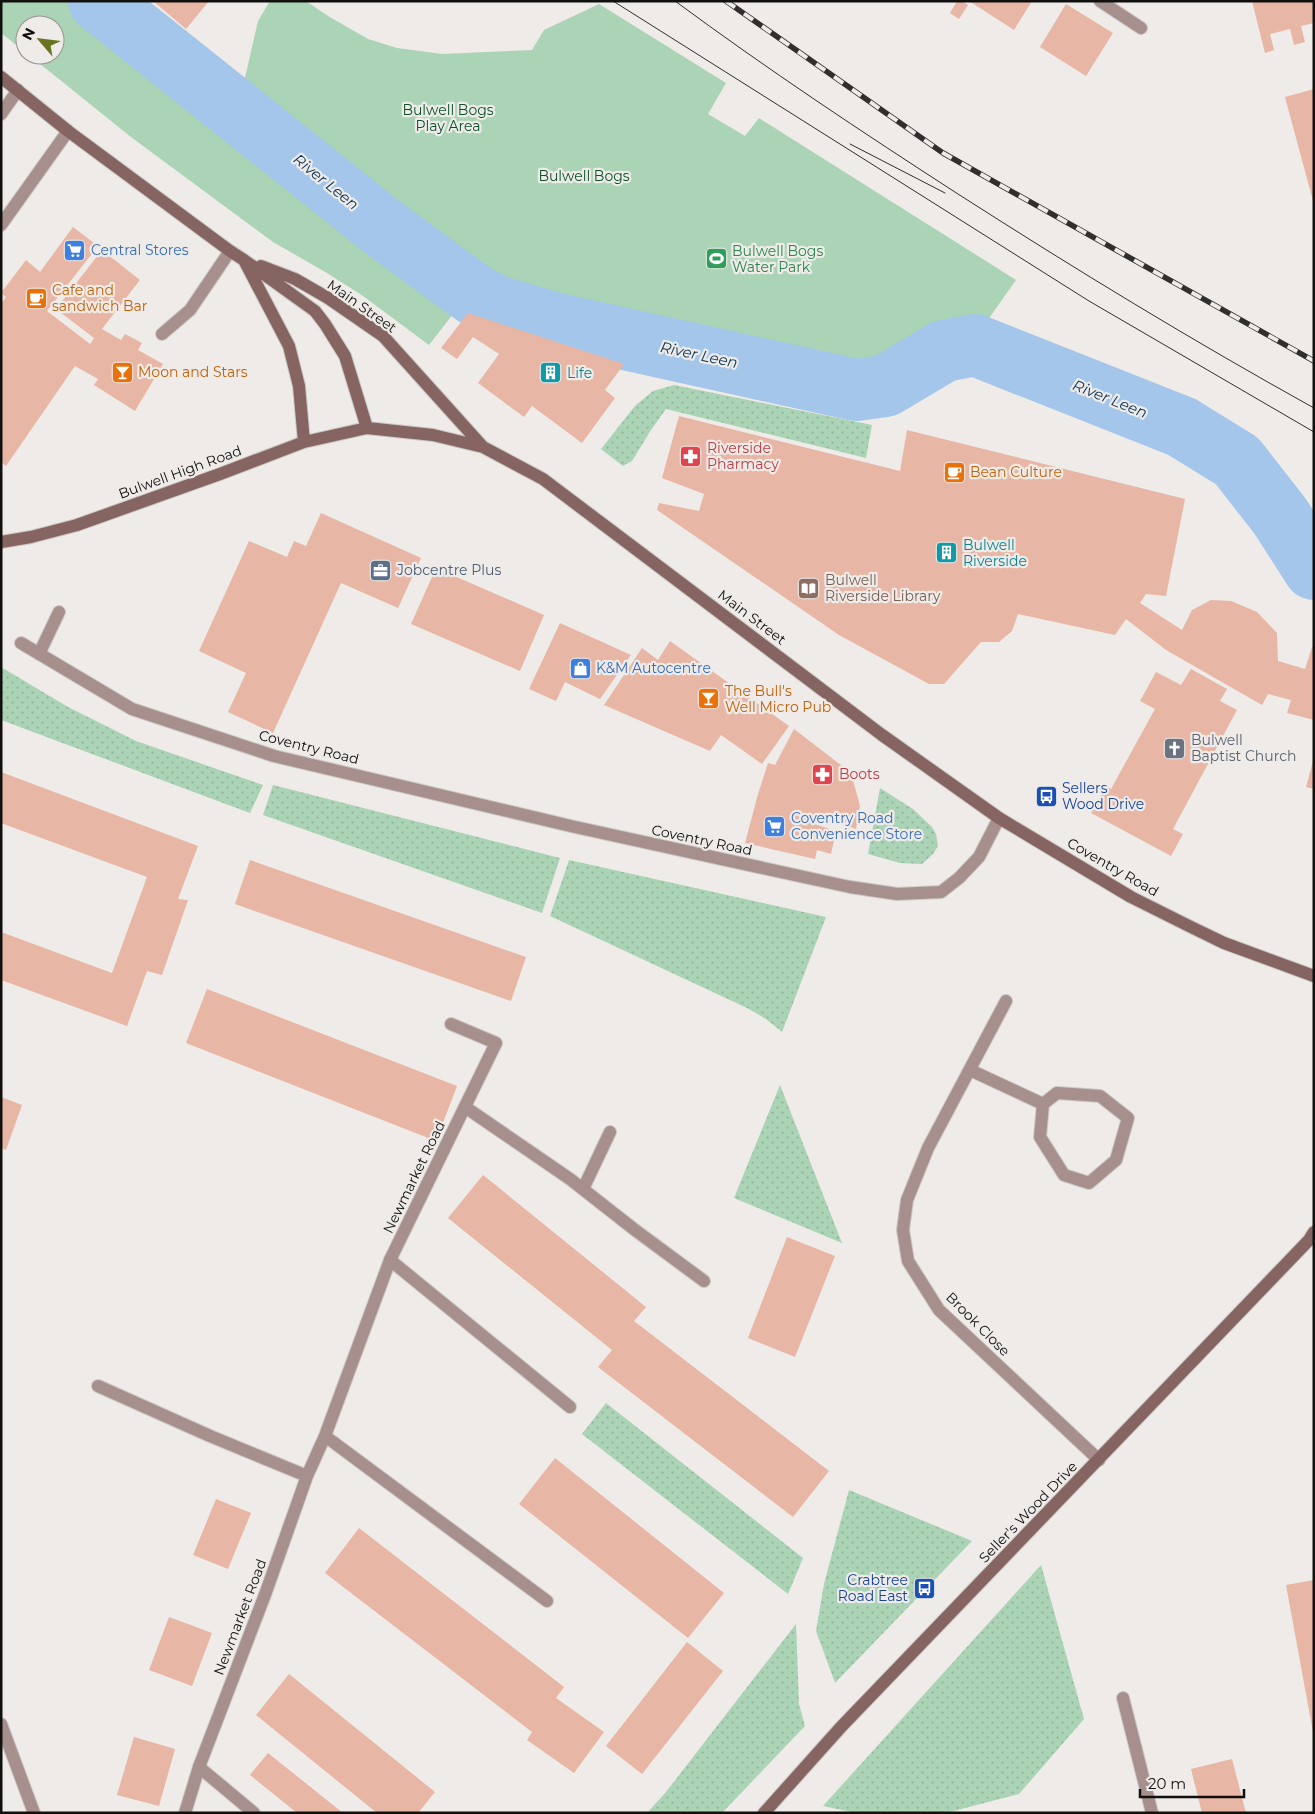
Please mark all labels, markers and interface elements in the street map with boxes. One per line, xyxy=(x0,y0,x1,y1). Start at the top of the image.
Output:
north arrow xyxy=(15,15,65,65)
text: N xyxy=(18,25,39,43)
park label: Bulwell Bogs Play Area xyxy=(402,101,494,135)
water label: River Leen xyxy=(290,149,363,214)
park label: Bulwell Bogs xyxy=(538,167,630,185)
supermarket icon: Central Stores xyxy=(63,238,87,262)
place label: Central Stores xyxy=(91,241,189,259)
place label: Bulwell Bogs Water Park xyxy=(732,242,823,276)
sports icon: Bulwell Bogs Water Park xyxy=(704,247,728,271)
street label: Main Street xyxy=(324,275,401,337)
place label: Cafe and sandwich Bar xyxy=(52,281,148,315)
cafe icon: Cafe and sandwich Bar xyxy=(24,286,48,310)
water label: River Leen xyxy=(659,337,740,372)
bar icon: Moon and Stars xyxy=(110,360,134,384)
building icon: Life xyxy=(539,361,563,385)
place label: Moon and Stars xyxy=(138,363,248,381)
place label: Life xyxy=(567,364,592,382)
water label: River Leen xyxy=(1070,375,1150,422)
place label: Riverside Pharmacy xyxy=(707,439,779,473)
street label: Bulwell High Road xyxy=(116,441,244,503)
pharmacy icon: Riverside Pharmacy xyxy=(679,444,703,468)
cafe icon: Bean Culture xyxy=(942,460,966,484)
place label: Bean Culture xyxy=(970,463,1062,481)
place label: Bulwell Riverside xyxy=(963,536,1027,570)
building icon: Bulwell Riverside xyxy=(935,541,959,565)
office icon: Jobcentre Plus xyxy=(369,558,393,582)
place label: Jobcentre Plus xyxy=(396,561,501,579)
place label: Bulwell Riverside Library xyxy=(825,571,941,605)
library icon: Bulwell Riverside Library xyxy=(797,576,821,600)
street label: Main Street xyxy=(714,585,790,649)
shop icon: K&M Autocentre xyxy=(568,656,592,680)
place label: K&M Autocentre xyxy=(596,659,711,677)
place label: The Bull's Well Micro Pub xyxy=(725,682,831,716)
bar icon: The Bull's Well Micro Pub xyxy=(697,687,721,711)
street label: Coventry Road xyxy=(257,726,361,768)
place label: Bulwell Baptist Church xyxy=(1191,731,1296,765)
church icon: Bulwell Baptist Church xyxy=(1163,736,1187,760)
pharmacy icon: Boots xyxy=(811,762,835,786)
place label: Boots xyxy=(839,765,880,783)
place label: Sellers Wood Drive xyxy=(1062,779,1144,813)
bus stop icon: Sellers Wood Drive xyxy=(1034,784,1058,808)
place label: Coventry Road Convenience Store xyxy=(791,809,922,843)
supermarket icon: Coventry Road Convenience Store xyxy=(763,814,787,838)
street label: Coventry Road xyxy=(650,821,754,859)
street label: Coventry Road xyxy=(1064,834,1162,900)
street label: Newmarket Road xyxy=(379,1118,449,1236)
street label: Brook Close xyxy=(942,1288,1014,1360)
street label: Seller's Wood Drive xyxy=(975,1457,1081,1567)
street label: Newmarket Road xyxy=(210,1556,270,1678)
place label: Crabtree Road East xyxy=(838,1571,908,1605)
bus stop icon: Crabtree Road East xyxy=(912,1576,936,1600)
scale bar xyxy=(1140,1766,1244,1798)
text: 20 m xyxy=(1148,1774,1186,1793)

